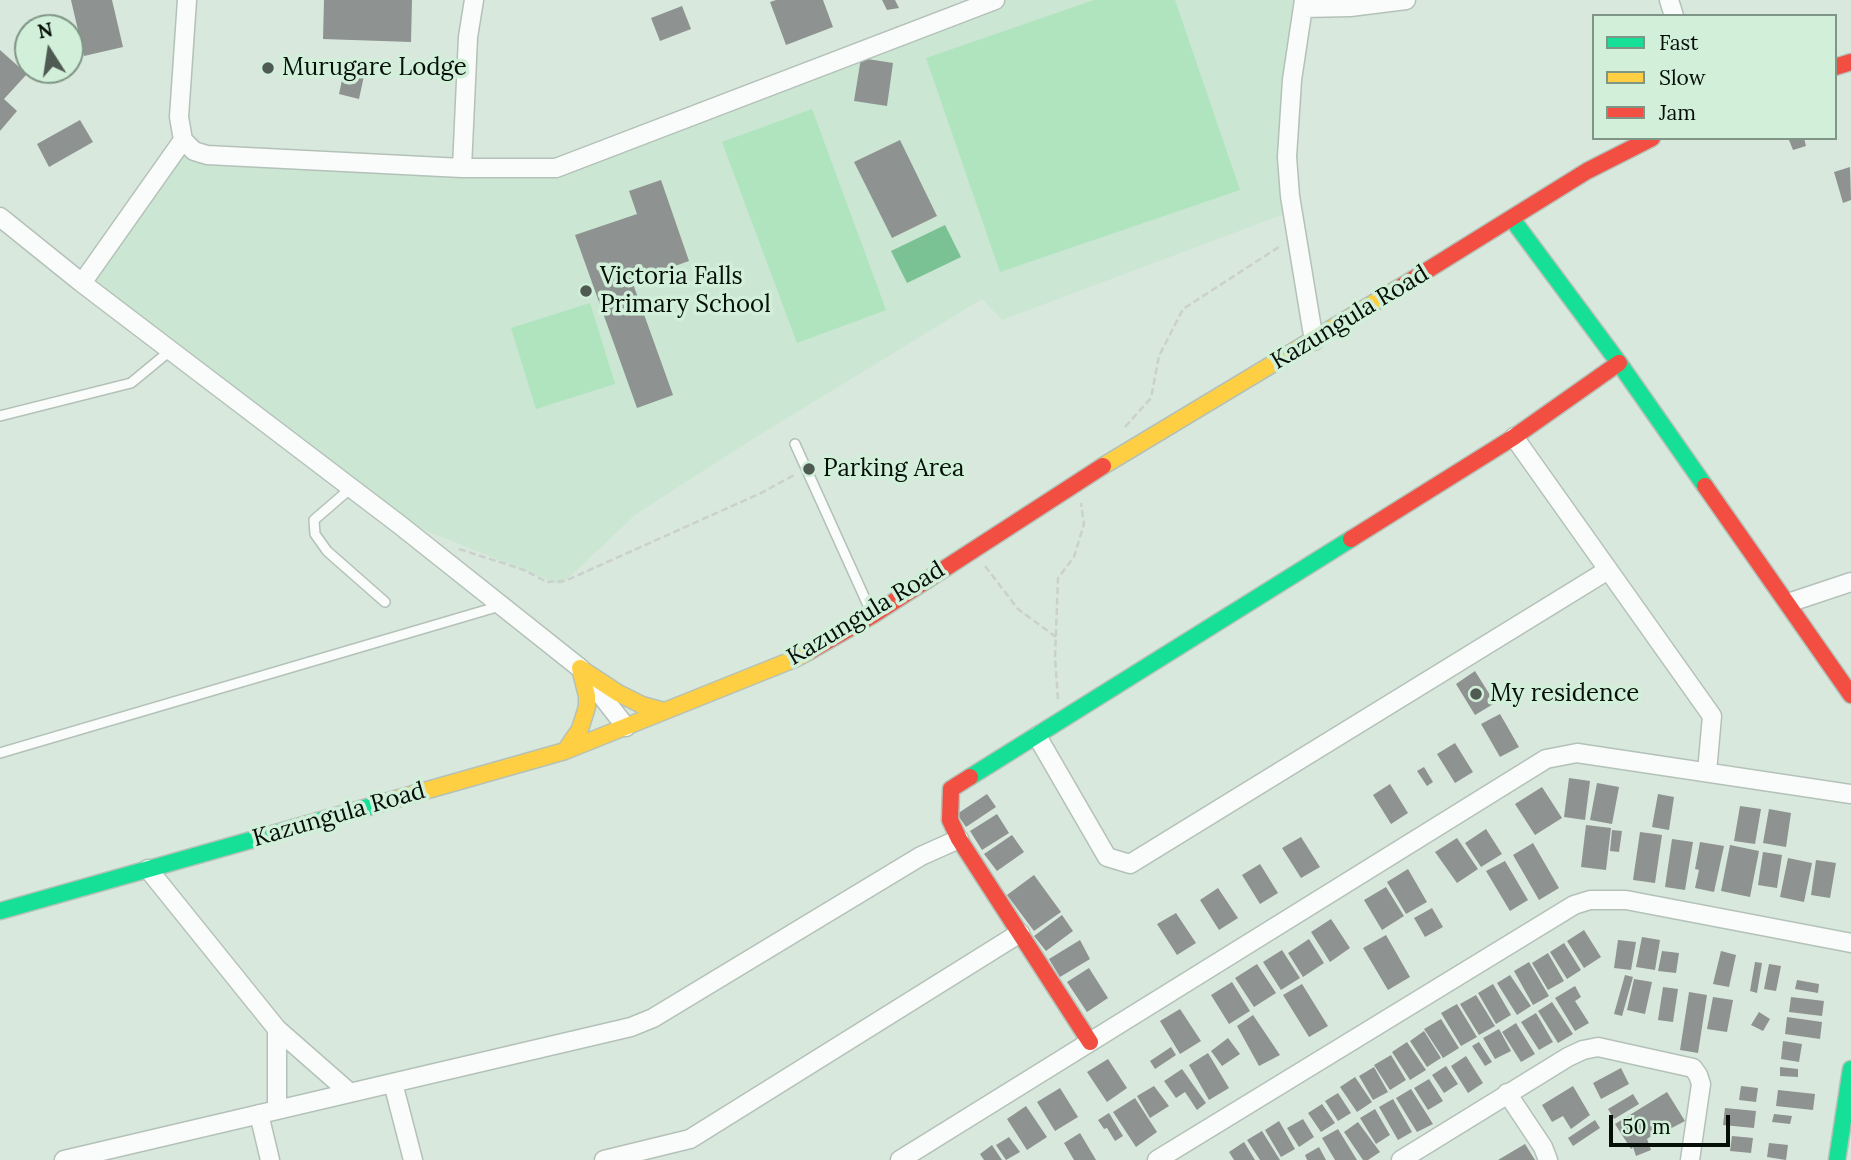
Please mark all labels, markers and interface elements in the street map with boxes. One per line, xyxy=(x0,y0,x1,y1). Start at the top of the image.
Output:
north arrow xyxy=(14,14,84,84)
legend xyxy=(1592,14,1837,140)
text: N xyxy=(35,17,55,44)
text: Fast xyxy=(1659,29,1698,56)
place label: Murugare Lodge xyxy=(282,54,467,82)
marker: Murugare Lodge xyxy=(260,60,276,76)
text: Slow xyxy=(1659,64,1706,91)
text: Jam xyxy=(1659,99,1696,126)
street label: Kazungula Road xyxy=(1266,260,1434,376)
place label: Victoria Falls Primary School xyxy=(600,263,771,319)
marker: Victoria Falls Primary School xyxy=(578,283,594,299)
place label: Parking Area xyxy=(823,455,964,483)
marker: Parking Area xyxy=(801,461,817,477)
street label: Kazungula Road xyxy=(782,556,950,672)
place label: My residence xyxy=(1490,680,1639,708)
marker: My residence xyxy=(1468,686,1484,702)
street label: Kazungula Road xyxy=(249,777,429,853)
scale bar xyxy=(1613,1100,1734,1144)
text: 50 m xyxy=(1622,1113,1671,1140)

